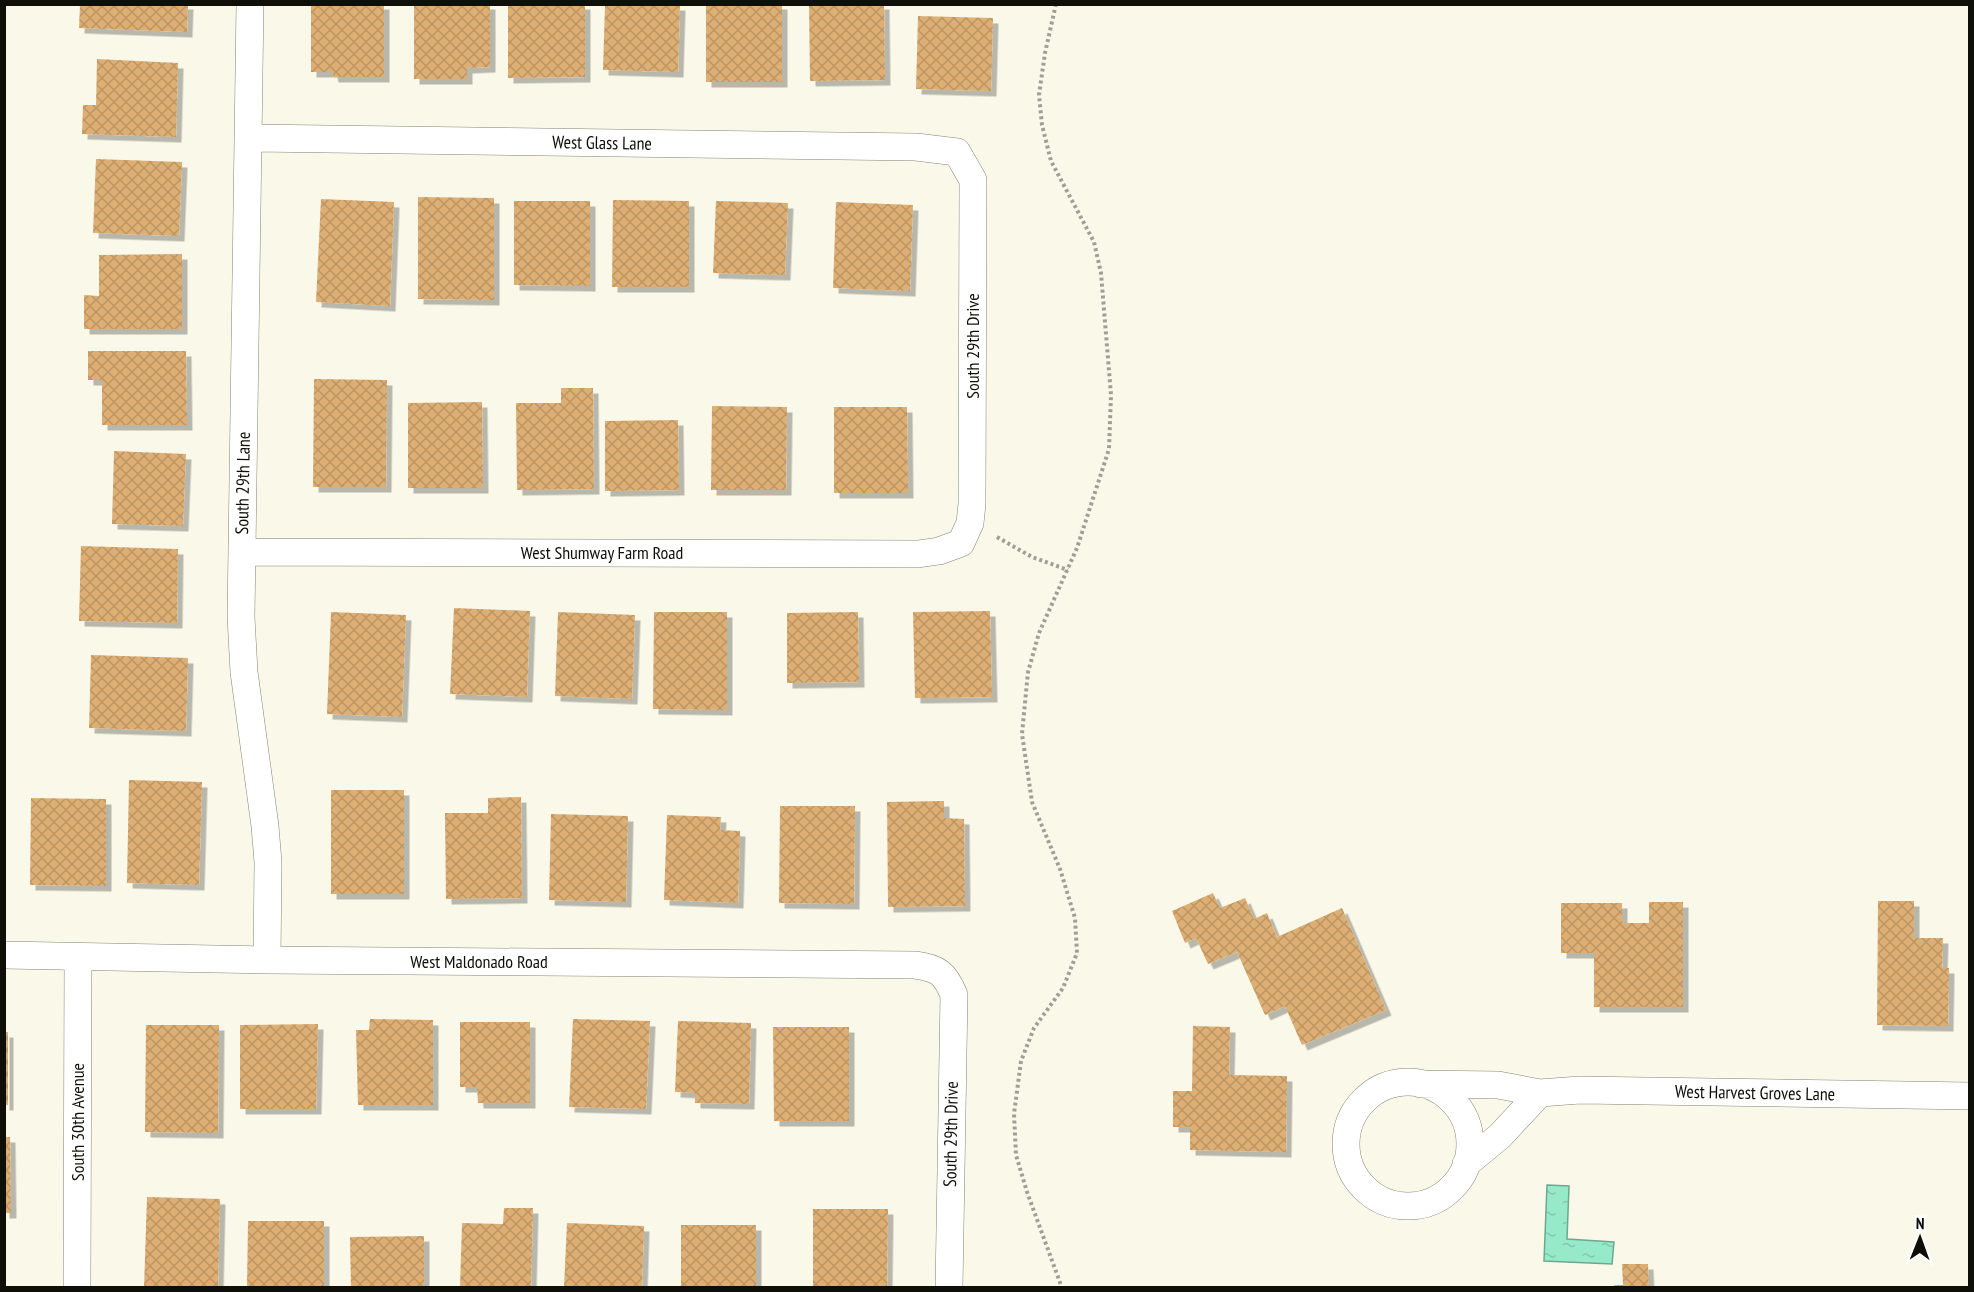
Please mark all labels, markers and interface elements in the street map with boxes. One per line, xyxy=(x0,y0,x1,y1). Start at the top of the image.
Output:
street label: West Glass Lane xyxy=(552,130,652,155)
street label: South 29th Drive xyxy=(961,293,984,399)
street label: South 29th Lane xyxy=(230,431,255,534)
street label: West Shumway Farm Road xyxy=(521,541,683,564)
street label: West Maldonado Road xyxy=(410,950,548,973)
street label: South 30th Avenue xyxy=(66,1063,89,1181)
street label: West Harvest Groves Lane xyxy=(1675,1080,1835,1105)
street label: South 29th Drive xyxy=(938,1081,963,1187)
north arrow xyxy=(1890,1208,1950,1268)
text: N xyxy=(1916,1213,1925,1233)

